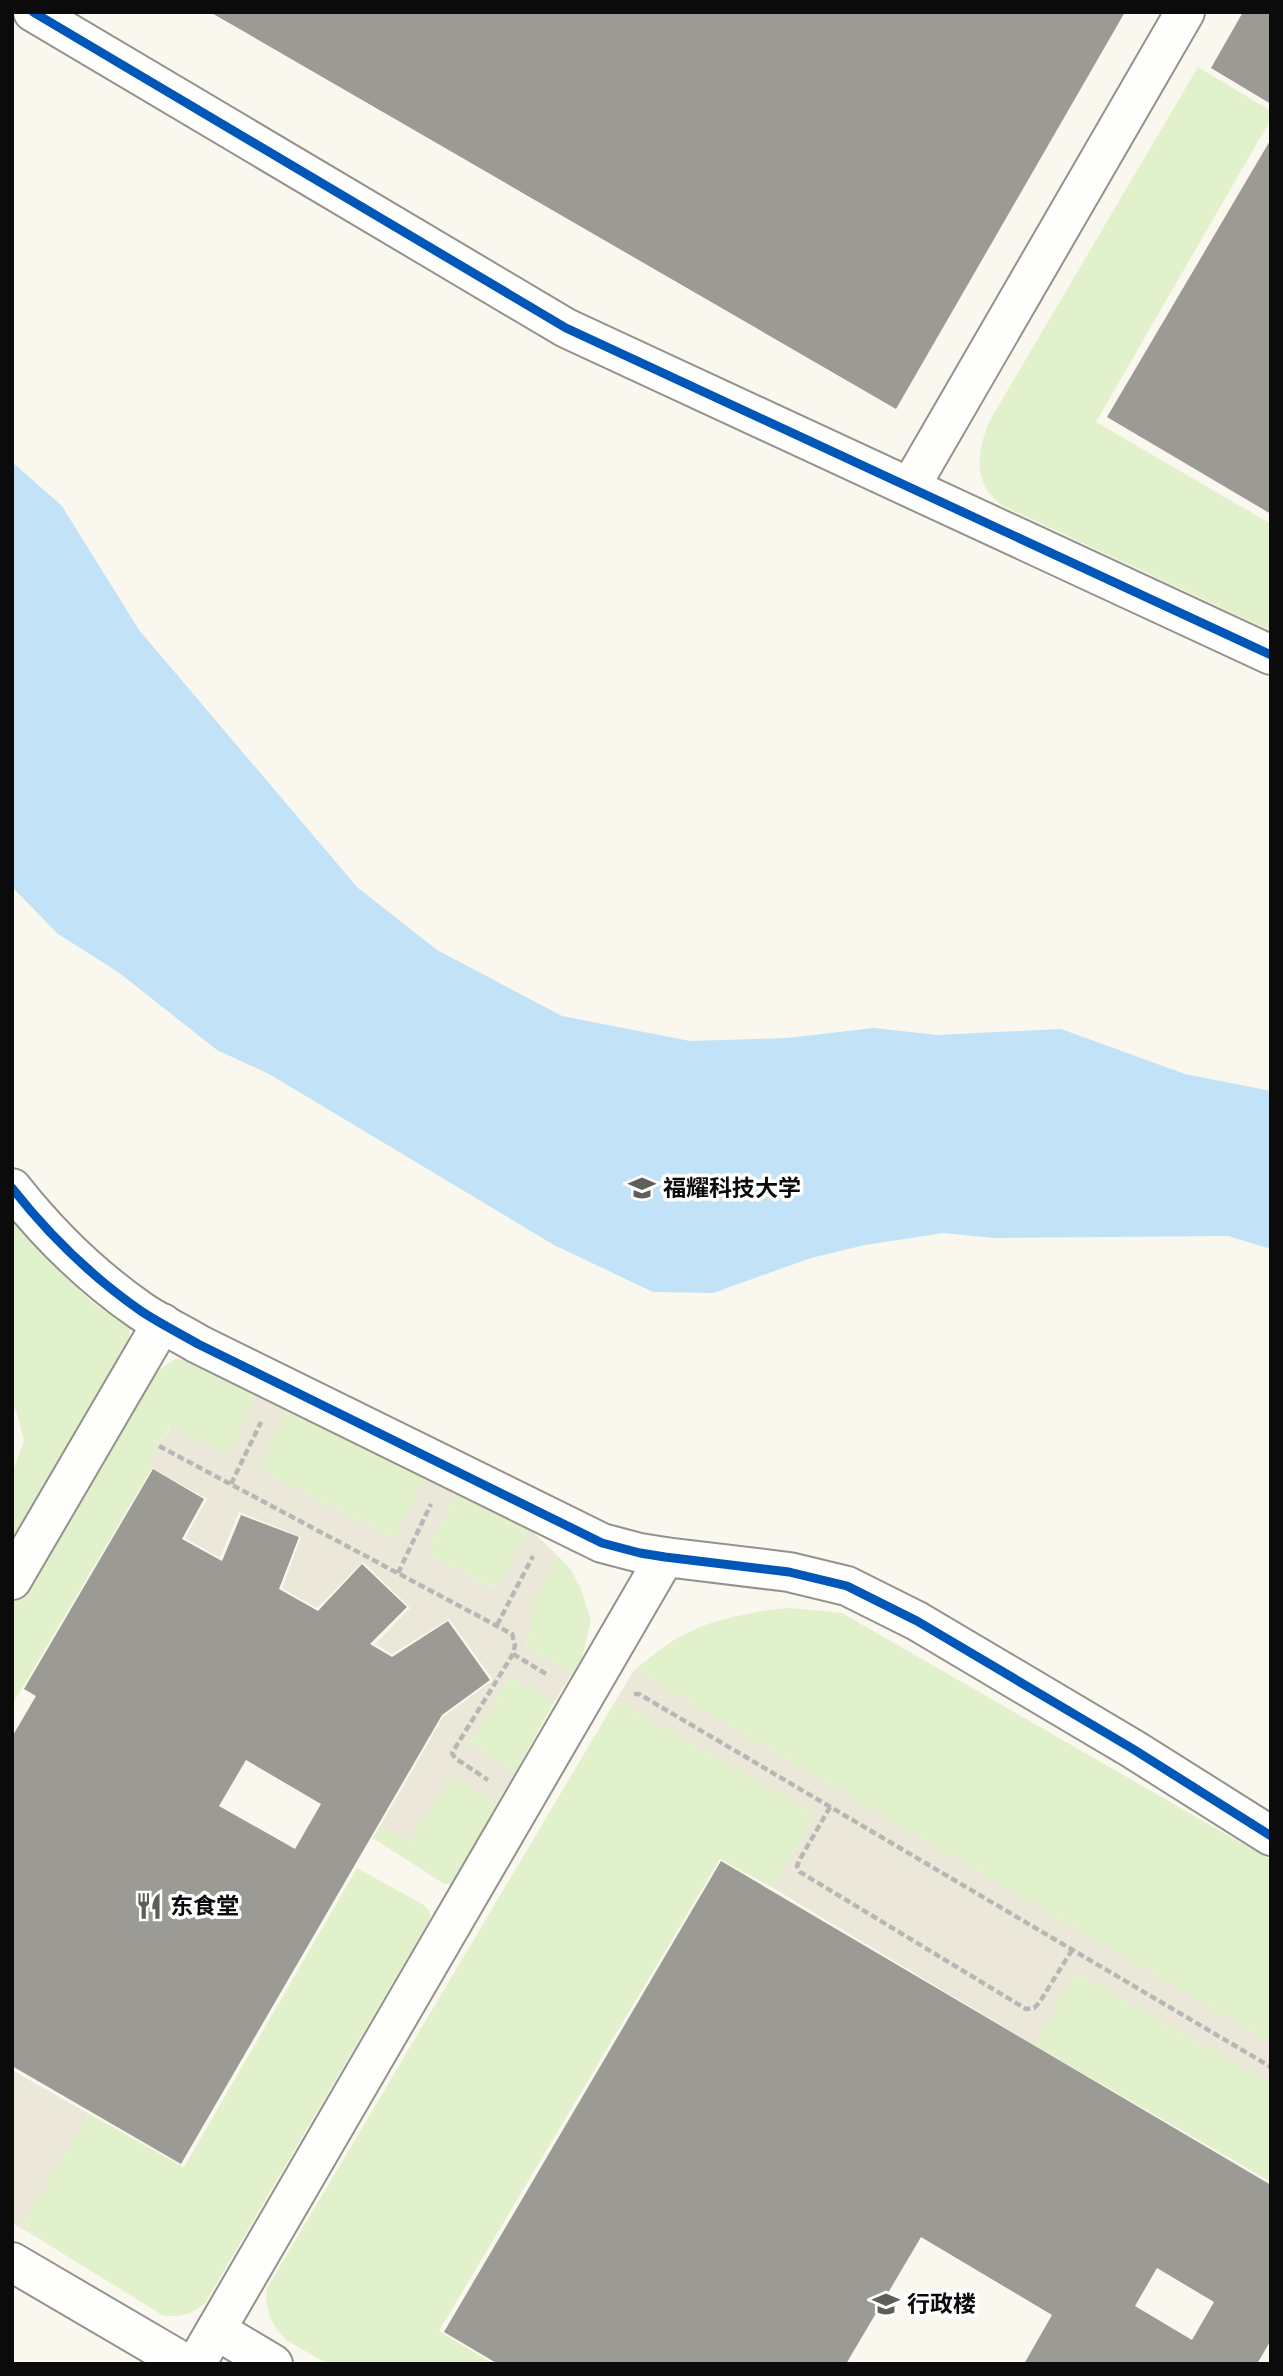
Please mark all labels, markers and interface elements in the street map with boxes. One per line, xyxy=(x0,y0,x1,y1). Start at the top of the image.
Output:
school or university icon: 福耀科技大学 xyxy=(627,1173,657,1203)
place label: 福耀科技大学 xyxy=(663,1176,801,1201)
restaurant icon: 东食堂 xyxy=(134,1891,164,1921)
place label: 东食堂 xyxy=(170,1894,239,1919)
school or university icon: 行政楼 xyxy=(871,2289,901,2319)
place label: 行政楼 xyxy=(907,2292,976,2317)

